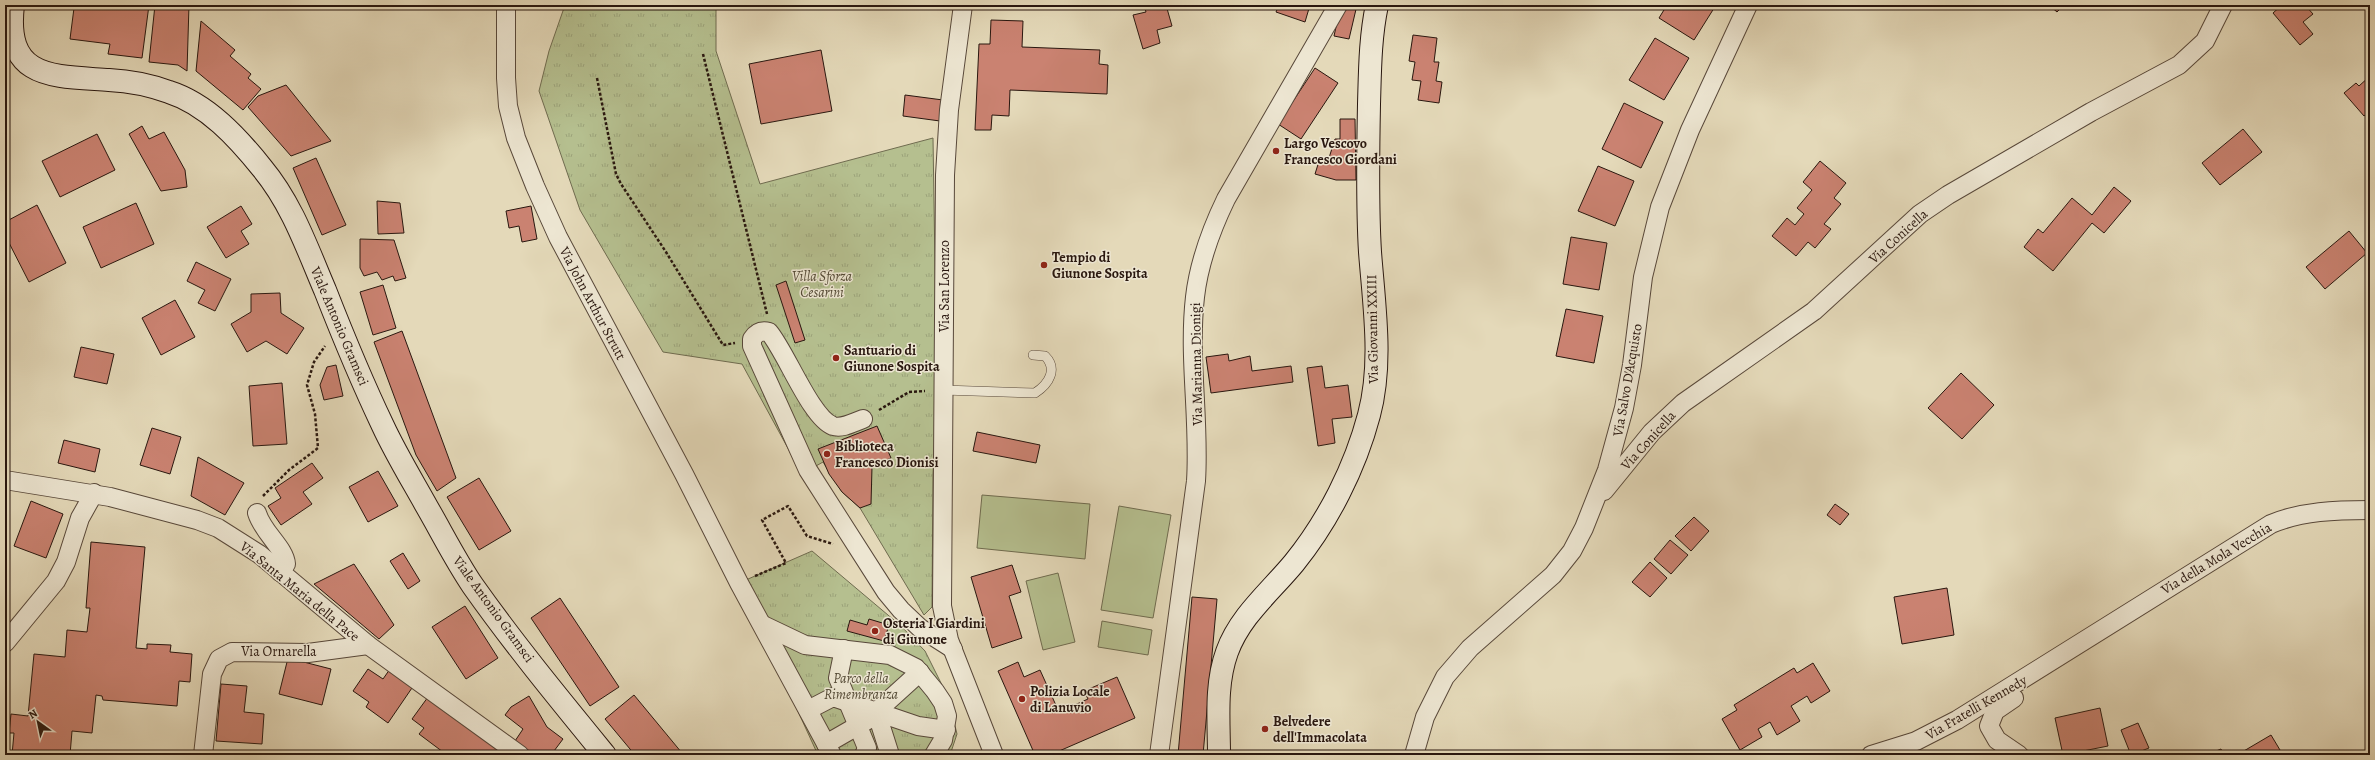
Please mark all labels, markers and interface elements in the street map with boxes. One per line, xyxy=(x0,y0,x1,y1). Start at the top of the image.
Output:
place label: Largo Vescovo Francesco Giordani xyxy=(1284,134,1397,169)
marker: Largo Vescovo Francesco Giordani xyxy=(1271,146,1281,156)
street label: Via Conicella xyxy=(1864,204,1932,269)
street label: Via San Lorenzo xyxy=(935,240,954,333)
street label: Via John Arthur Strutt xyxy=(554,243,631,363)
place label: Tempio di Giunone Sospita xyxy=(1052,248,1148,283)
marker: Tempio di Giunone Sospita xyxy=(1039,260,1049,270)
street label: Viale Antonio Gramsci xyxy=(306,263,373,389)
park label: Villa Sforza Cesarini xyxy=(792,267,853,302)
street label: Via Giovanni XXIII xyxy=(1362,274,1383,385)
street label: Via Marianna Dionigi xyxy=(1186,302,1207,427)
street label: Via Salvo D'Acquisto xyxy=(1608,322,1647,439)
place label: Santuario di Giunone Sospita xyxy=(844,341,940,376)
marker: Santuario di Giunone Sospita xyxy=(831,353,841,363)
street label: Via Conicella xyxy=(1616,406,1680,475)
place label: Biblioteca Francesco Dionisi xyxy=(835,437,939,472)
marker: Biblioteca Francesco Dionisi xyxy=(822,449,832,459)
street label: Via della Mola Vecchia xyxy=(2157,518,2275,599)
street label: Via Santa Maria della Pace xyxy=(235,536,364,646)
street label: Viale Antonio Gramsci xyxy=(448,551,539,666)
place label: Osteria I Giardini di Giunone xyxy=(883,614,985,649)
marker: Osteria I Giardini di Giunone xyxy=(870,626,880,636)
street label: Via Ornarella xyxy=(240,642,317,661)
park label: Parco della Rimembranza xyxy=(824,669,898,704)
street label: Via Fratelli Kennedy xyxy=(1921,670,2031,745)
place label: Polizia Locale di Lanuvio xyxy=(1030,682,1110,717)
marker: Polizia Locale di Lanuvio xyxy=(1017,694,1027,704)
north arrow xyxy=(18,702,58,742)
text: N xyxy=(25,706,40,723)
place label: Belvedere dell'Immacolata xyxy=(1273,712,1367,747)
marker: Belvedere dell'Immacolata xyxy=(1260,724,1270,734)

